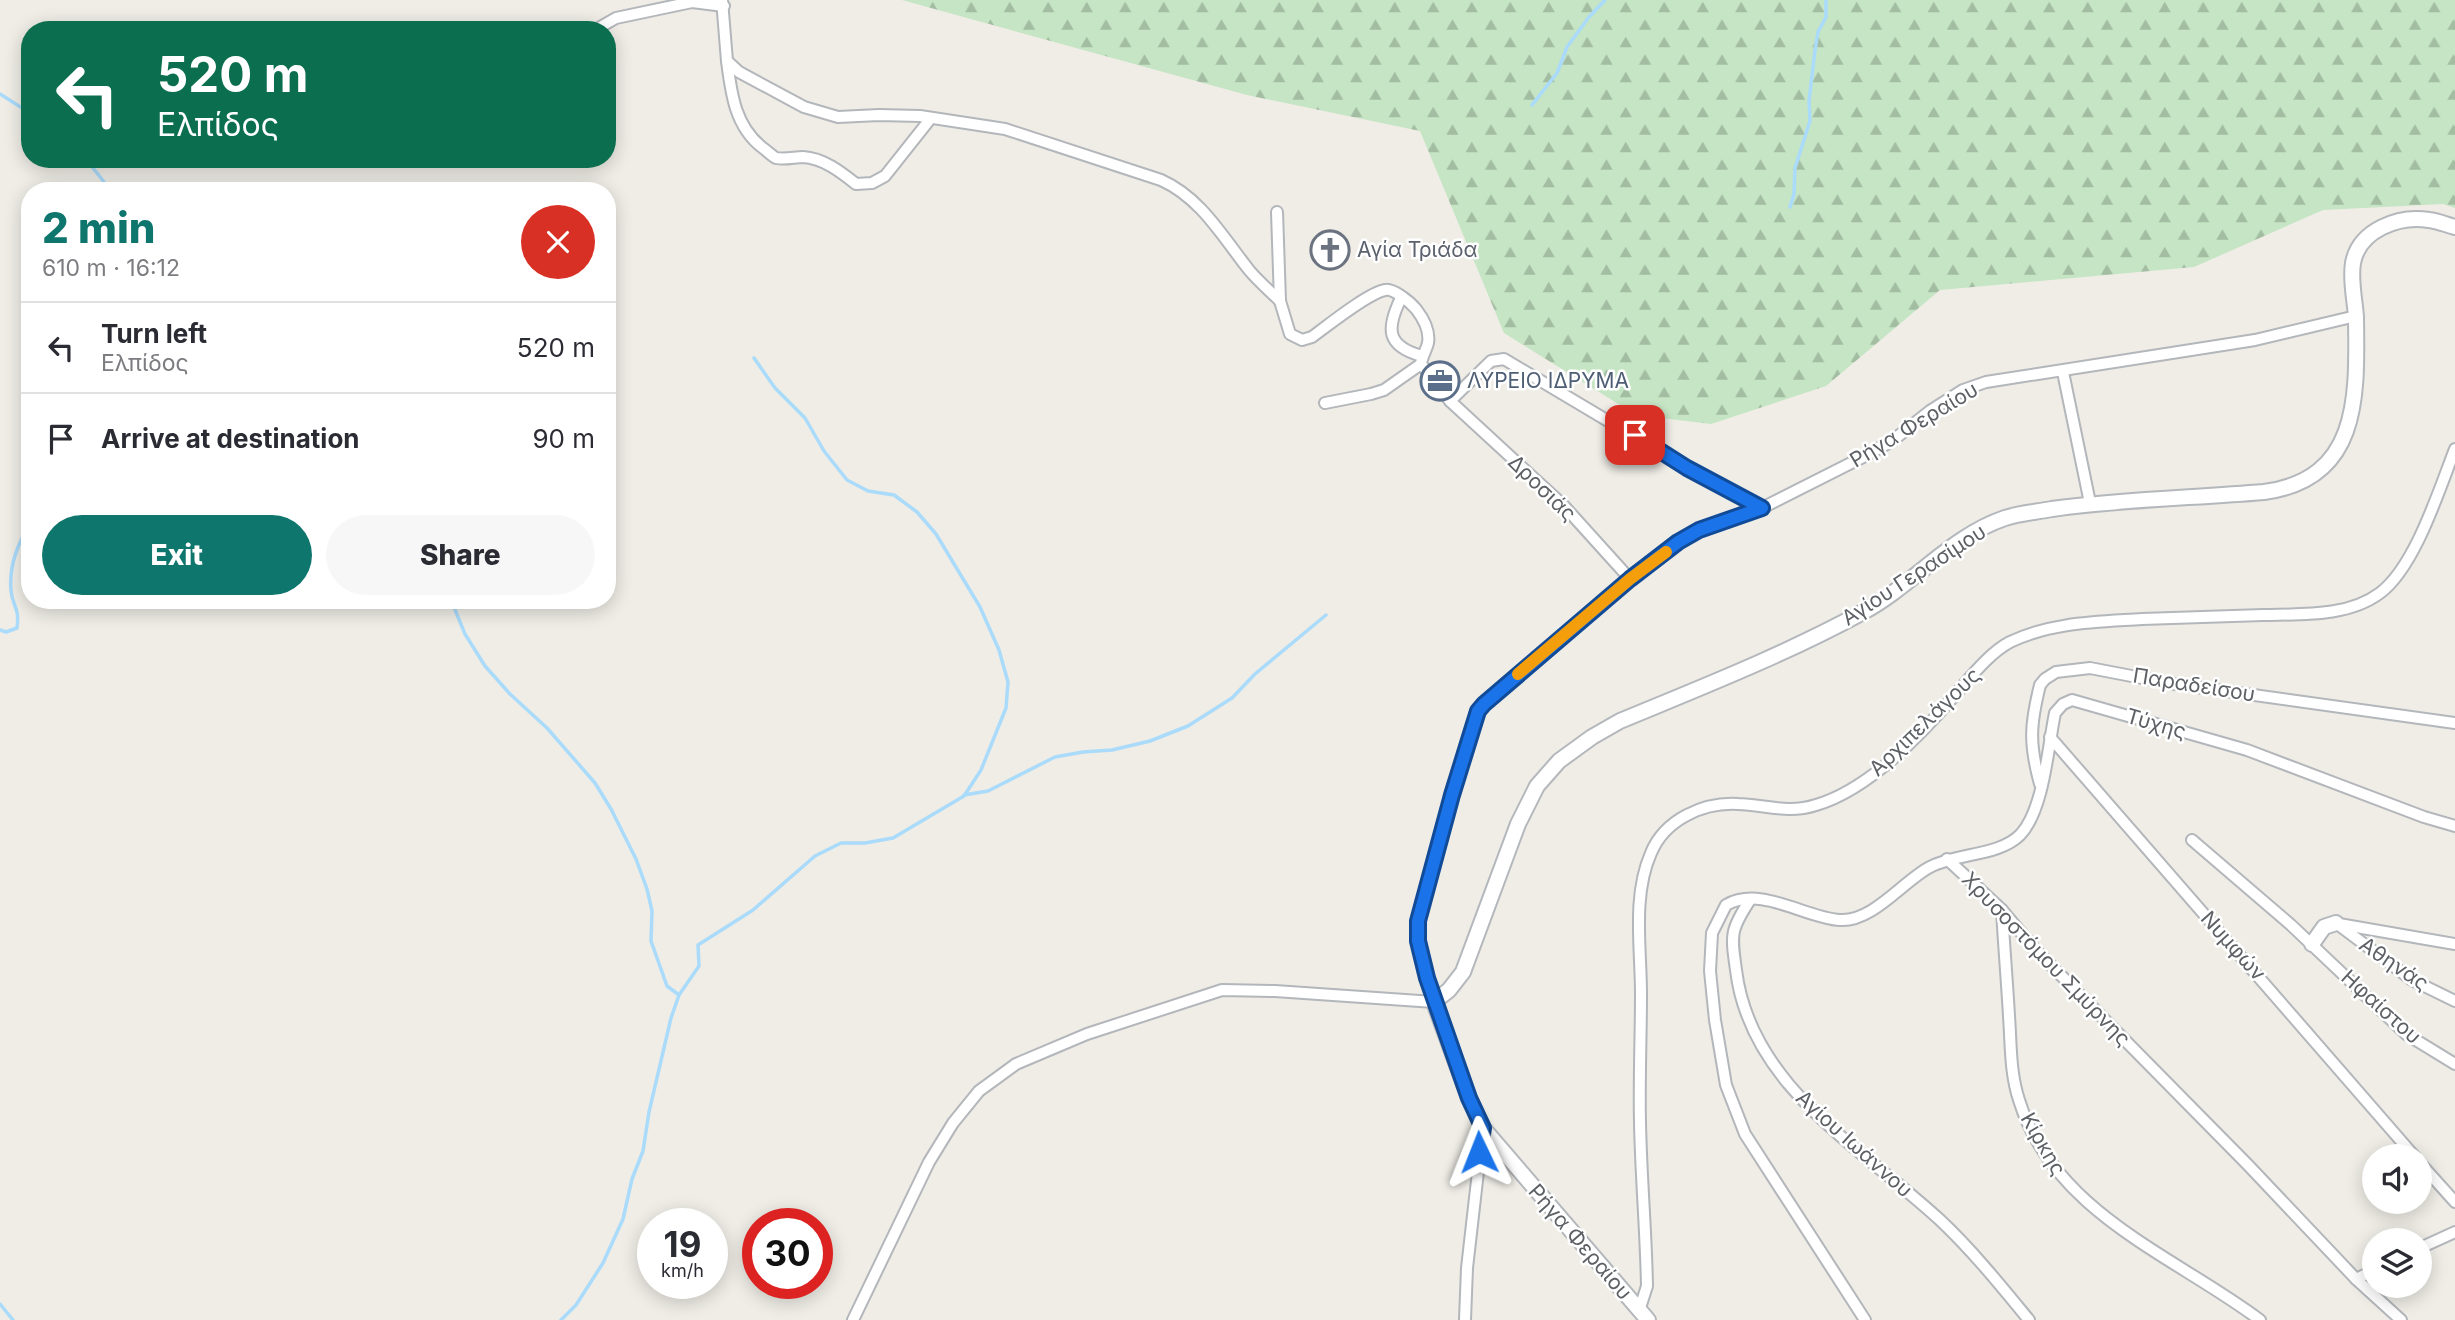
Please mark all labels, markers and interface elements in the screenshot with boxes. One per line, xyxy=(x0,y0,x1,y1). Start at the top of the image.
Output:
text: 520 m xyxy=(157,45,309,104)
icon: left xyxy=(42,49,133,140)
text: Ελπίδος xyxy=(157,105,279,144)
text: 2 min xyxy=(42,202,156,253)
button: close xyxy=(521,205,595,279)
church icon: Αγία Τριάδα xyxy=(1309,229,1351,271)
place label: Αγία Τριάδα xyxy=(1357,237,1478,262)
text: 610 m · 16:12 xyxy=(42,254,180,282)
text: Turn left xyxy=(101,318,207,349)
icon: left xyxy=(42,329,80,367)
text: 520 m xyxy=(517,332,595,363)
text: Ελπίδος xyxy=(101,349,189,377)
office icon: ΛΥΡΕΙΟ ΙΔΡΥΜΑ xyxy=(1419,360,1461,402)
place label: ΛΥΡΕΙΟ ΙΔΡΥΜΑ xyxy=(1467,368,1629,393)
street label: Ρήγα Φεραίου xyxy=(1845,377,1982,473)
pin xyxy=(1605,405,1665,465)
icon: arrive xyxy=(1616,416,1654,454)
icon: arrive xyxy=(42,420,80,458)
text: Arrive at destination xyxy=(101,423,360,454)
text: 90 m xyxy=(532,423,595,454)
street label: Δροσιάς xyxy=(1503,449,1581,526)
button: Exit xyxy=(42,515,312,595)
button: Share xyxy=(326,515,595,595)
street label: Αγίου Γερασίμου xyxy=(1837,519,1990,630)
street label: Αρχιπελάγους xyxy=(1864,662,1985,781)
street label: Παραδείσου xyxy=(2131,663,2257,707)
street label: Τύχης xyxy=(2123,703,2189,744)
street label: Χρυσοστόμου Σμύρνης xyxy=(1957,867,2136,1051)
street label: Νυμφών xyxy=(2196,906,2271,986)
street label: Αθηνάς xyxy=(2355,931,2434,996)
street label: Ηφαίστου xyxy=(2336,964,2426,1049)
street label: Αγίου Ιωάννου xyxy=(1791,1085,1918,1202)
street label: Κίρκης xyxy=(2016,1108,2071,1180)
position arrow xyxy=(1442,1115,1516,1189)
map controls xyxy=(2362,1144,2432,1298)
button: sound xyxy=(2362,1144,2432,1214)
street label: Ρήγα Φεραίου xyxy=(1523,1179,1637,1305)
speed limit sign: 30 xyxy=(742,1208,833,1299)
text: 19 xyxy=(664,1223,701,1265)
button: layers xyxy=(2362,1228,2432,1298)
text: km/h xyxy=(661,1260,704,1281)

